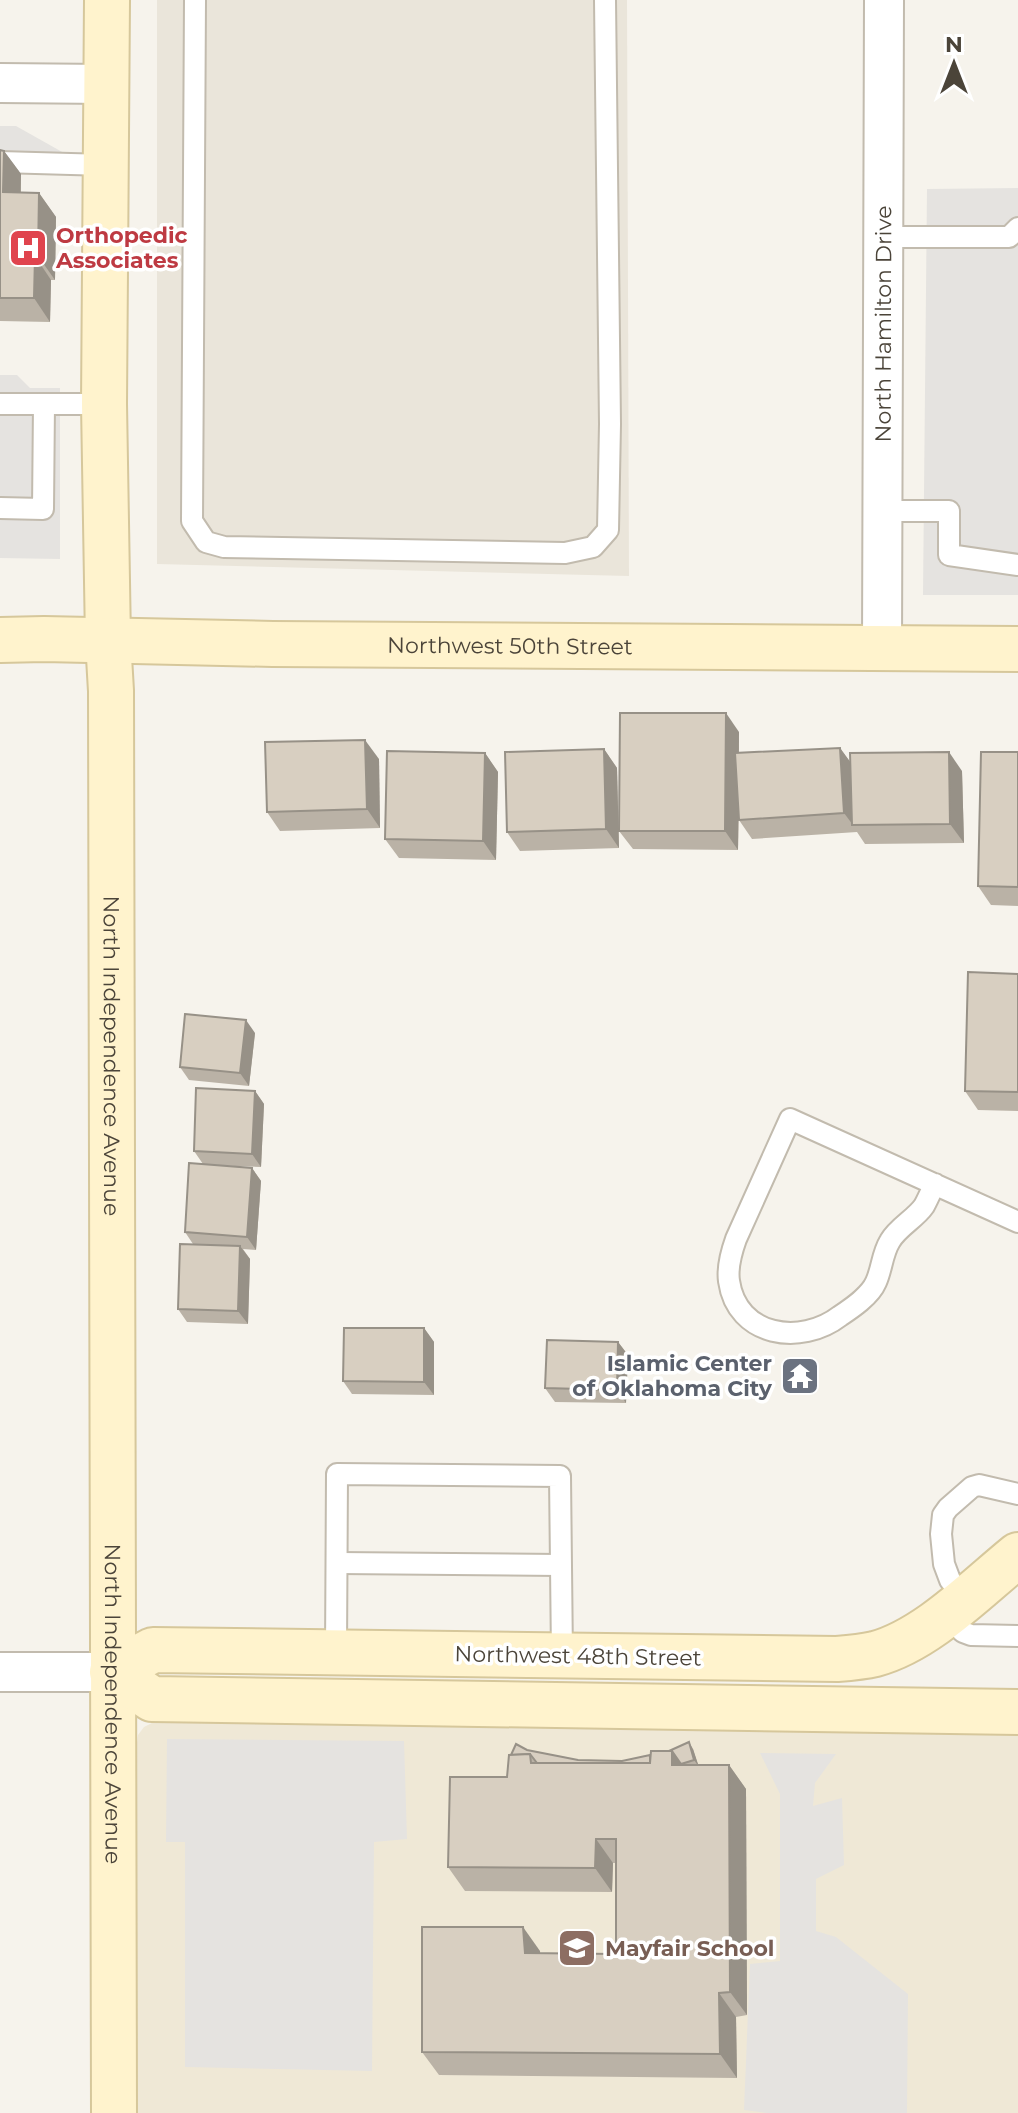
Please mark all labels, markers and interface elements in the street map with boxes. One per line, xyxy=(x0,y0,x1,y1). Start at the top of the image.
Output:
north arrow xyxy=(914,24,994,104)
text: N xyxy=(945,31,963,58)
street label: North Hamilton Drive xyxy=(869,205,897,443)
place label: Orthopedic Associates xyxy=(55,222,188,274)
hospital icon: Orthopedic Associates xyxy=(7,227,49,269)
street label: Northwest 50th Street xyxy=(387,631,633,660)
street label: North Independence Avenue xyxy=(98,895,126,1216)
place label: Islamic Center of Oklahoma City xyxy=(572,1350,773,1402)
temple icon: Islamic Center of Oklahoma City xyxy=(779,1355,821,1397)
street label: North Independence Avenue xyxy=(99,1543,127,1864)
street label: Northwest 48th Street xyxy=(454,1640,702,1672)
school or university icon: Mayfair School xyxy=(556,1927,598,1969)
place label: Mayfair School xyxy=(605,1935,774,1962)

